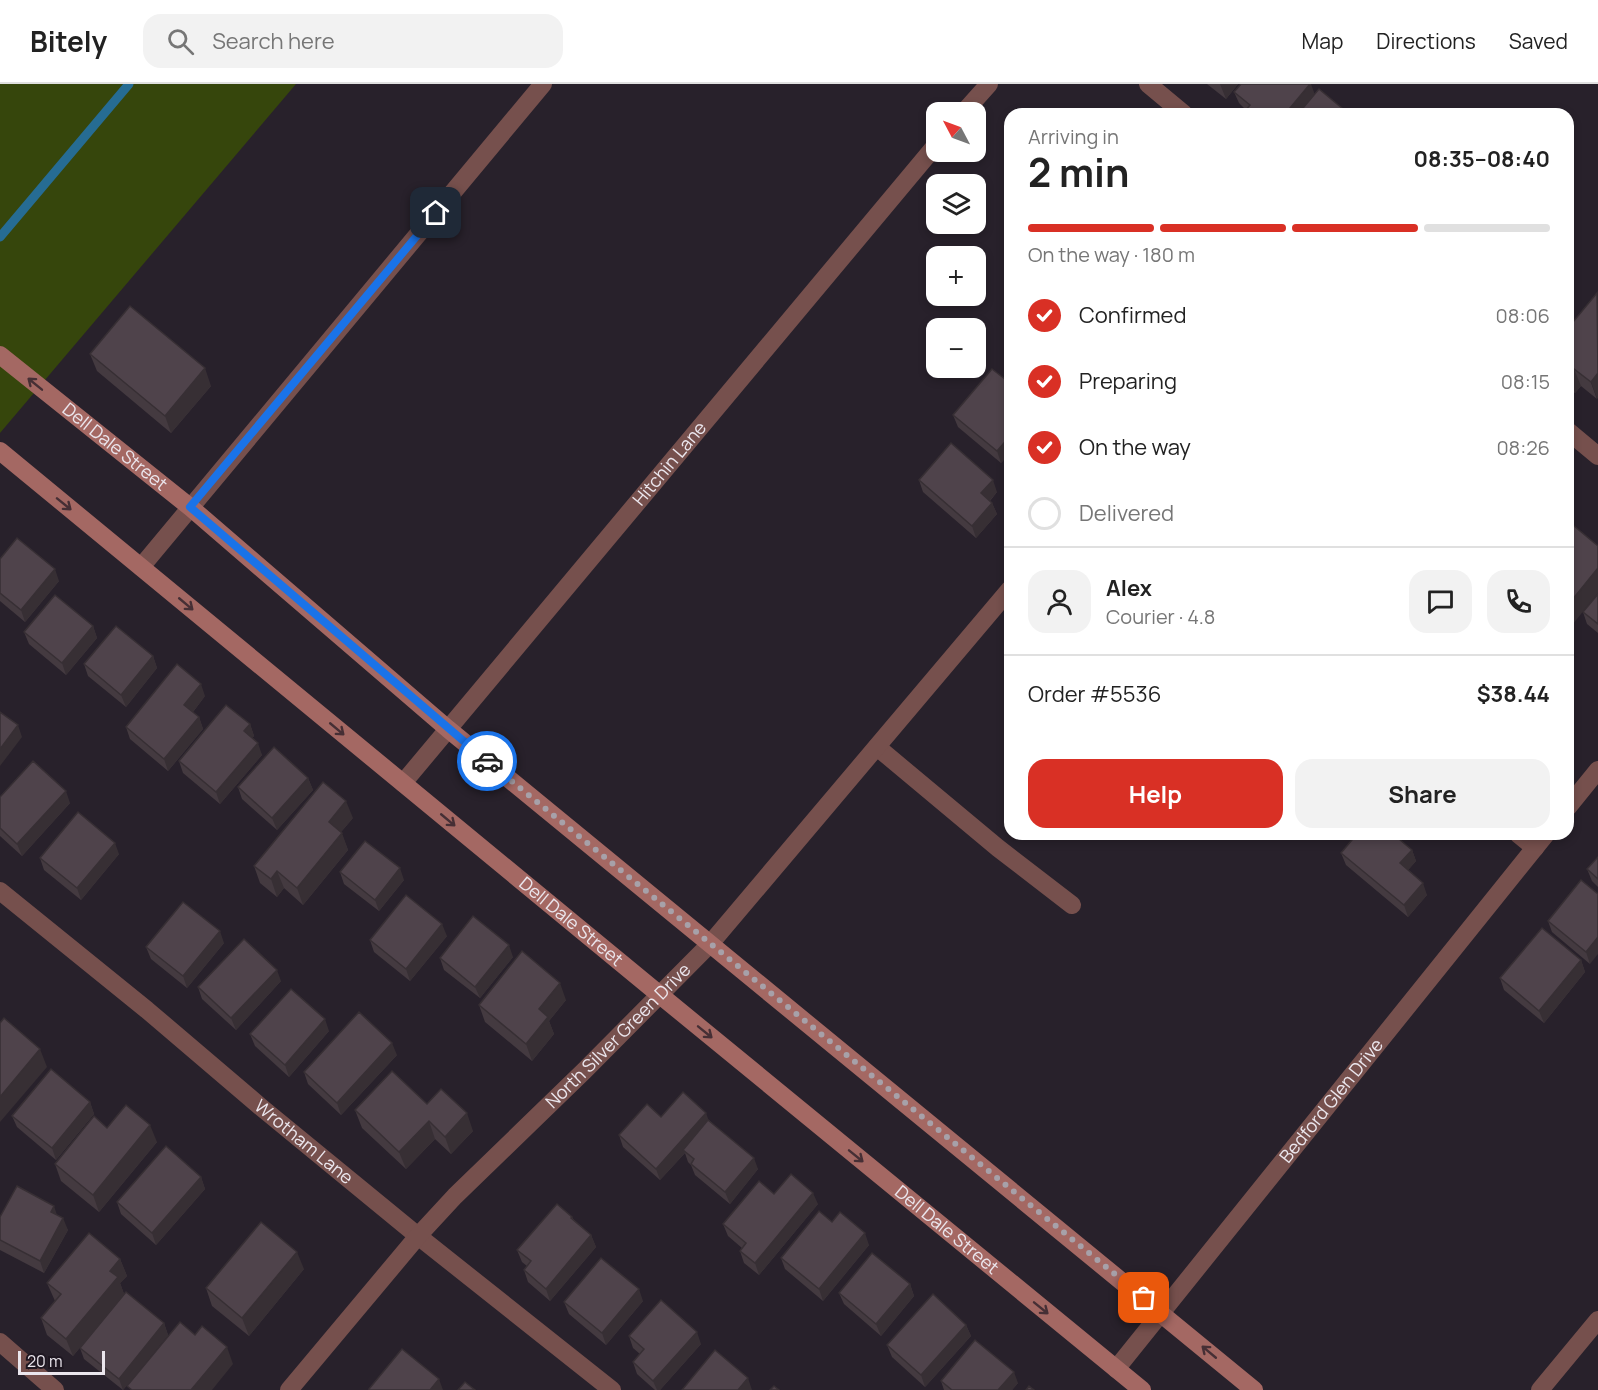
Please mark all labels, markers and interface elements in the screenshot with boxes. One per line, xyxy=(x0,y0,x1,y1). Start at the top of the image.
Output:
search box xyxy=(143,14,563,68)
text: Bitely xyxy=(30,22,107,60)
icon: search xyxy=(164,25,197,58)
text: Search here xyxy=(212,26,335,56)
text: Map xyxy=(1302,27,1343,55)
text: Directions xyxy=(1376,27,1476,55)
text: Saved xyxy=(1509,27,1568,55)
north arrow xyxy=(926,102,986,162)
map controls xyxy=(926,102,986,378)
text: Arriving in xyxy=(1028,123,1119,150)
text: 08:35–08:40 xyxy=(1414,144,1550,174)
text: 2 min xyxy=(1028,145,1129,199)
button: layers xyxy=(926,174,986,234)
pin xyxy=(410,187,461,238)
icon: home xyxy=(419,196,452,229)
text: On the way · 180 m xyxy=(1028,241,1195,268)
button: + xyxy=(926,246,986,306)
icon: check xyxy=(1028,299,1061,332)
text: Confirmed xyxy=(1079,300,1187,330)
text: 08:06 xyxy=(1496,302,1550,329)
button: − xyxy=(926,318,986,378)
icon: check xyxy=(1028,365,1061,398)
text: Preparing xyxy=(1079,366,1177,396)
text: 08:15 xyxy=(1501,368,1550,395)
one-way arrow xyxy=(28,377,44,390)
street label: Dell Dale Street xyxy=(58,397,173,495)
street label: Hitchin Lane xyxy=(627,416,711,510)
icon: check xyxy=(1028,431,1061,464)
text: On the way xyxy=(1079,432,1191,462)
text: 08:26 xyxy=(1496,434,1550,461)
one-way arrow xyxy=(56,497,72,510)
text: Delivered xyxy=(1079,498,1174,528)
button: person xyxy=(1028,570,1091,633)
button: chat xyxy=(1409,570,1472,633)
button: phone xyxy=(1487,570,1550,633)
text: Alex xyxy=(1106,573,1152,603)
one-way arrow xyxy=(178,597,193,611)
text: Courier · 4.8 xyxy=(1106,603,1215,630)
text: Order #5536 xyxy=(1028,679,1161,709)
text: $38.44 xyxy=(1477,679,1550,709)
one-way arrow xyxy=(329,722,345,735)
courier xyxy=(457,731,517,791)
icon: car xyxy=(471,745,504,778)
button: Help xyxy=(1028,759,1283,828)
button: Share xyxy=(1295,759,1550,828)
one-way arrow xyxy=(440,814,456,827)
street label: Dell Dale Street xyxy=(515,871,629,971)
street label: North Silver Green Drive xyxy=(540,957,695,1113)
one-way arrow xyxy=(697,1026,713,1039)
street label: Bedford Glen Drive xyxy=(1273,1033,1388,1167)
street label: Wrotham Lane xyxy=(250,1094,359,1189)
one-way arrow xyxy=(848,1149,864,1162)
street label: Dell Dale Street xyxy=(890,1179,1004,1279)
pin xyxy=(1118,1272,1169,1323)
icon: bag xyxy=(1127,1281,1160,1314)
one-way arrow xyxy=(1033,1301,1049,1314)
one-way arrow xyxy=(1201,1346,1217,1359)
scale bar xyxy=(18,1348,105,1376)
text: 20 m xyxy=(27,1350,63,1372)

